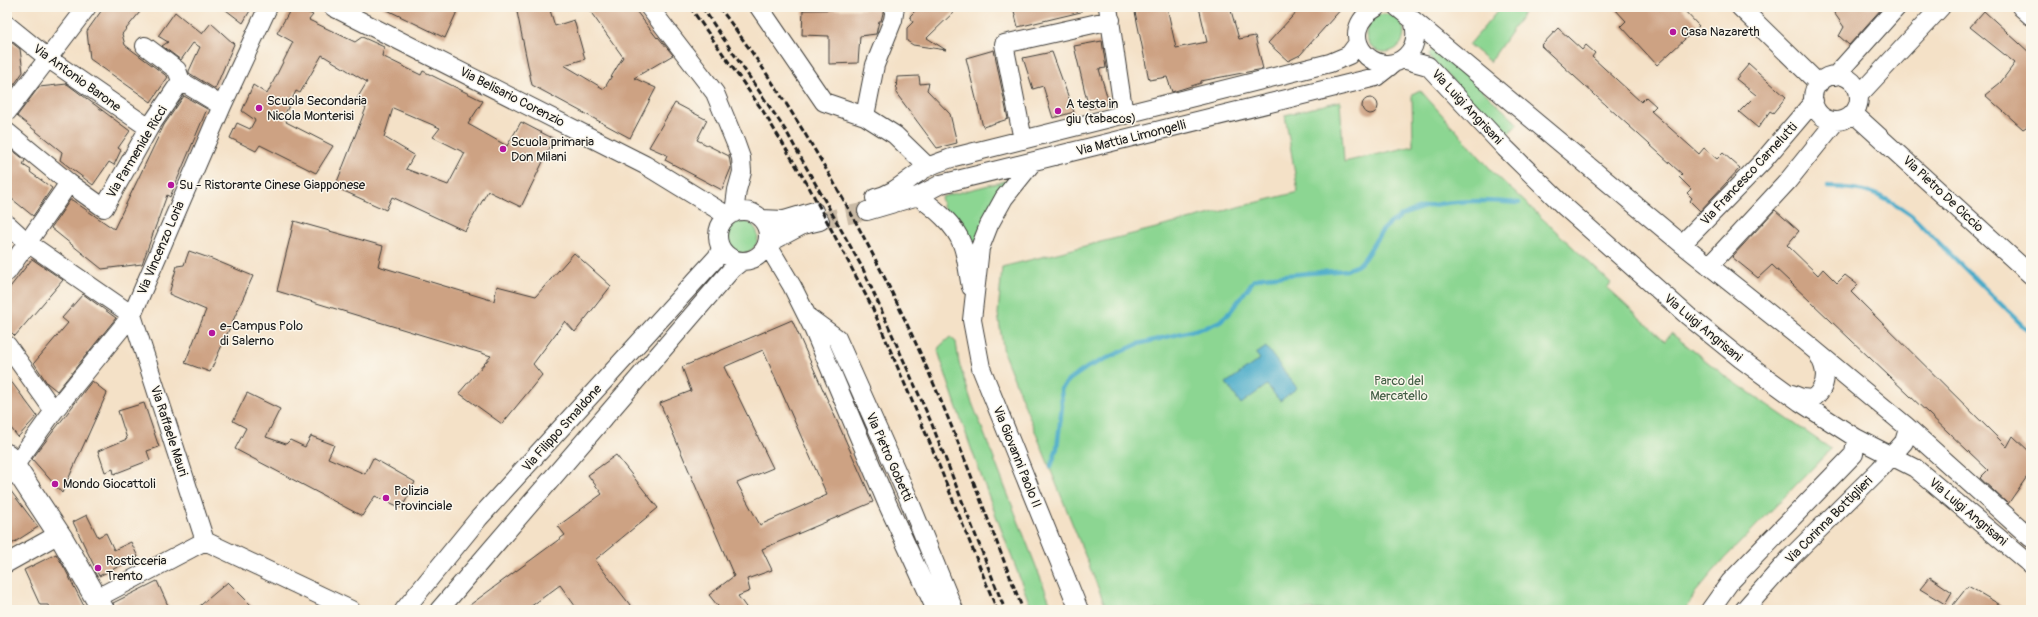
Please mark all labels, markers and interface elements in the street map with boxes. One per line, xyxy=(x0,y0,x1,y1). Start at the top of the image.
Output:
place label: Casa Nazareth xyxy=(1681,24,1760,40)
marker: Casa Nazareth xyxy=(1668,27,1678,37)
street label: Via Antonio Barone xyxy=(30,41,124,116)
street label: Via Belisario Corenzio xyxy=(457,64,567,130)
street label: Via Luigi Angrisani xyxy=(1428,66,1506,148)
place label: Scuola Secondaria Nicola Monterisi xyxy=(267,93,367,124)
place label: A testa in giu (tabacos) xyxy=(1066,96,1136,127)
street label: Via Parmenide Ricci xyxy=(103,103,171,201)
marker: Scuola Secondaria Nicola Monterisi xyxy=(254,103,264,113)
marker: A testa in giu (tabacos) xyxy=(1053,106,1063,116)
street label: Via Mattia Limongelli xyxy=(1075,117,1187,159)
street label: Via Francesco Carnelutti xyxy=(1697,119,1801,229)
place label: Scuola primaria Don Milani xyxy=(511,134,594,165)
marker: Scuola primaria Don Milani xyxy=(498,144,508,154)
street label: Via Pietro De Ciccio xyxy=(1899,153,1987,235)
place label: Su - Ristorante Cinese Giapponese xyxy=(179,177,366,193)
marker: Su - Ristorante Cinese Giapponese xyxy=(166,180,176,190)
street label: Via Vincenzo Loria xyxy=(134,199,188,297)
street label: Via Luigi Angrisani xyxy=(1661,291,1745,365)
place label: e-Campus Polo di Salerno xyxy=(220,318,303,349)
marker: e-Campus Polo di Salerno xyxy=(207,328,217,338)
park label: Parco del Mercatello xyxy=(1370,373,1428,404)
street label: Via Filippo Smaldone xyxy=(519,381,606,475)
street label: Via Raffaele Mauri xyxy=(147,384,191,478)
street label: Via Giovanni Paolo II xyxy=(989,404,1045,510)
street label: Via Pietro Gobetti xyxy=(862,410,916,504)
street label: Via Corinna Bottiglieri xyxy=(1782,473,1876,567)
street label: Via Luigi Angrisani xyxy=(1926,475,2010,549)
place label: Mondo Giocattoli xyxy=(63,476,156,492)
marker: Mondo Giocattoli xyxy=(50,479,60,489)
place label: Polizia Provinciale xyxy=(394,483,453,514)
marker: Polizia Provinciale xyxy=(381,493,391,503)
place label: Rosticceria Trento xyxy=(106,553,167,584)
marker: Rosticceria Trento xyxy=(93,563,103,573)

